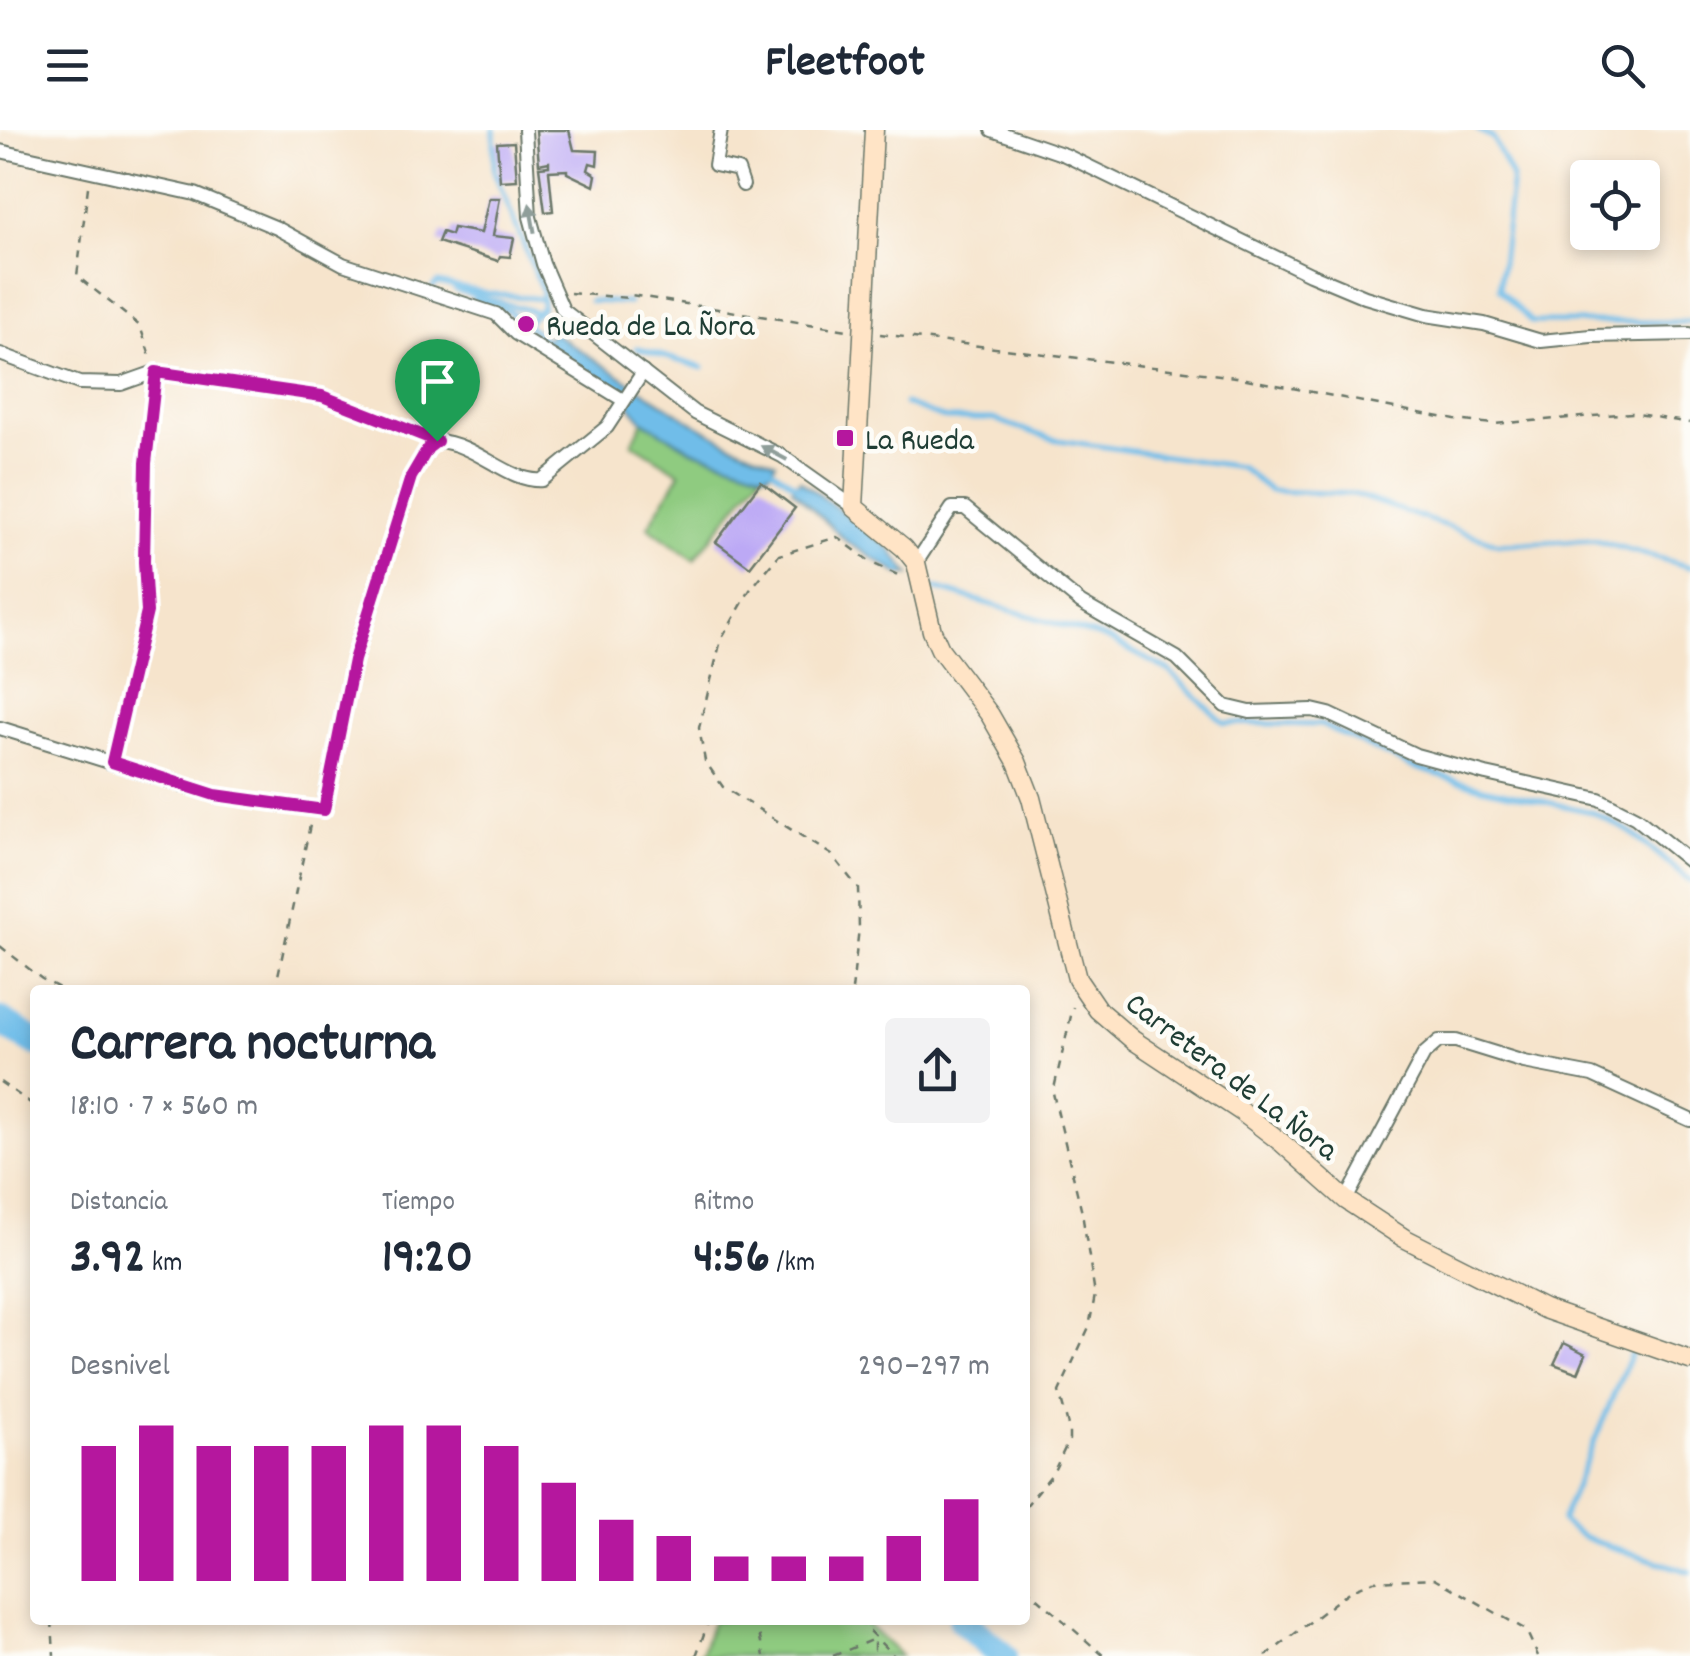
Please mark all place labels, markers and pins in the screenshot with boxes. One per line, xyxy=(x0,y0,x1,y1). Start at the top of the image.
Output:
place label: Rueda de La Ñora xyxy=(546,306,756,352)
marker: Rueda de La Ñora xyxy=(515,313,537,335)
pin xyxy=(395,339,480,442)
place label: La Rueda xyxy=(865,420,975,466)
marker: La Rueda xyxy=(834,427,856,449)

